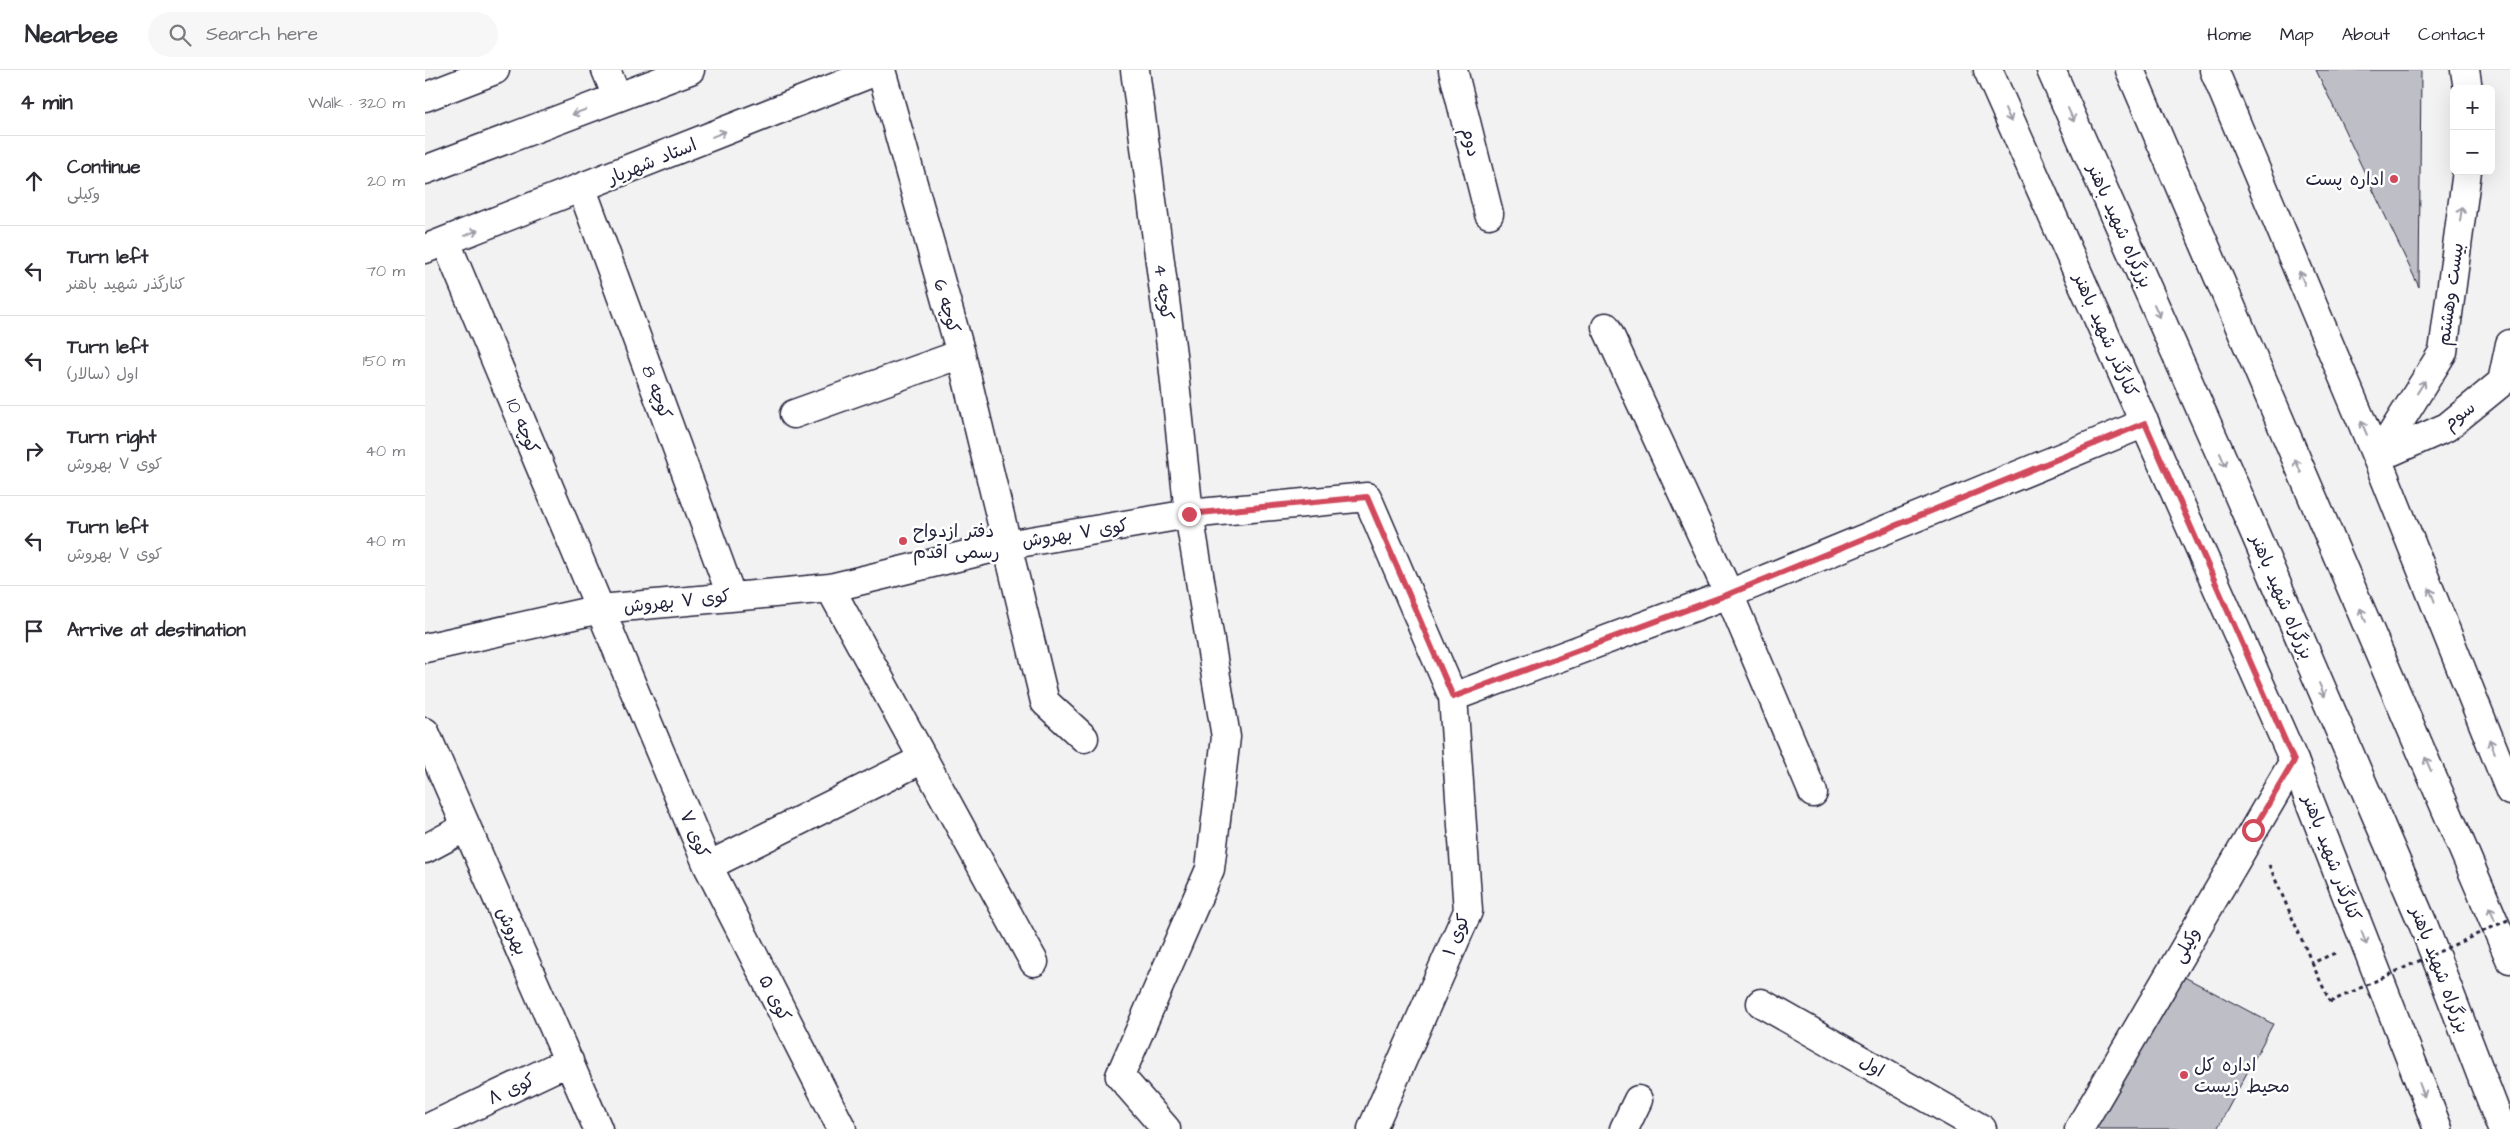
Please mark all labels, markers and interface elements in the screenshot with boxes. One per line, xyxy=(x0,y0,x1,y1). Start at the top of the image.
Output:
search box xyxy=(148,12,498,57)
text: Nearbee xyxy=(25,18,118,52)
icon: search xyxy=(166,21,194,49)
text: Search here xyxy=(206,21,318,48)
text: Home xyxy=(2207,22,2252,47)
text: Map xyxy=(2280,22,2314,47)
text: About xyxy=(2342,22,2390,47)
text: Contact xyxy=(2418,22,2485,47)
map controls xyxy=(2450,85,2495,175)
button: + xyxy=(2450,85,2495,130)
text: 4 min xyxy=(20,88,73,117)
text: Walk · 320 m xyxy=(308,92,405,114)
one-way arrow xyxy=(572,107,587,117)
one-way arrow xyxy=(2004,107,2014,122)
one-way arrow xyxy=(2066,107,2076,122)
street label: دوم xyxy=(1454,125,1486,160)
one-way arrow xyxy=(711,129,726,138)
button: − xyxy=(2450,130,2495,175)
street label: استاد شهریار xyxy=(602,132,700,191)
text: Continue xyxy=(67,154,141,181)
street label: بزرگراه شهید باهنر xyxy=(2080,158,2158,292)
icon: ahead xyxy=(20,167,48,195)
place label: اداره پست xyxy=(2305,167,2384,192)
text: 20 m xyxy=(367,170,405,192)
marker: اداره پست xyxy=(2388,173,2400,185)
text: وکیلی xyxy=(67,183,100,205)
one-way arrow xyxy=(2456,207,2466,223)
one-way arrow xyxy=(463,227,478,237)
street label: بیست وهشتم xyxy=(2431,241,2471,347)
text: Turn left xyxy=(67,244,148,271)
icon: left xyxy=(20,257,48,285)
text: 70 m xyxy=(366,260,405,282)
street label: کوچه 4 xyxy=(1148,263,1179,322)
street label: کنارگذر شهید باهنر xyxy=(2066,268,2144,401)
one-way arrow xyxy=(2296,271,2306,286)
text: کنارگذر شهید باهنر xyxy=(67,273,185,295)
street label: کوچه 6 xyxy=(927,276,966,336)
one-way arrow xyxy=(2153,303,2163,318)
text: Turn left xyxy=(67,334,148,361)
icon: left xyxy=(20,347,48,375)
text: 150 m xyxy=(363,350,405,372)
street label: کوچه 8 xyxy=(635,362,678,423)
text: اول (سالار) xyxy=(67,363,138,385)
one-way arrow xyxy=(2417,381,2427,395)
street label: کوچه 10 xyxy=(500,395,545,458)
street label: سوم xyxy=(2438,395,2481,436)
one-way arrow xyxy=(2359,421,2369,436)
text: Turn right xyxy=(67,424,156,451)
icon: right xyxy=(20,437,48,465)
text: 40 m xyxy=(365,440,405,462)
one-way arrow xyxy=(2218,452,2228,467)
text: کوی ۷ بهروش xyxy=(67,453,162,475)
one-way arrow xyxy=(2293,459,2303,474)
route end xyxy=(1178,503,1201,526)
street label: کوی ۷ بهروش xyxy=(1020,513,1130,554)
text: Turn left xyxy=(67,514,148,541)
place label: دفتر ازدواح رسمی اقدم xyxy=(913,519,1000,566)
icon: left xyxy=(20,527,48,555)
street label: بزرگراه شهید باهنر xyxy=(2243,529,2319,663)
text: 40 m xyxy=(365,530,405,552)
marker: دفتر ازدواح رسمی اقدم xyxy=(897,535,909,547)
text: کوی ۷ بهروش xyxy=(67,543,162,565)
street label: کوی ۷ بهروش xyxy=(622,583,732,620)
one-way arrow xyxy=(2426,588,2436,603)
one-way arrow xyxy=(2357,608,2367,623)
icon: arrive xyxy=(20,617,48,645)
text: Arrive at destination xyxy=(67,617,246,644)
one-way arrow xyxy=(2318,682,2328,697)
one-way arrow xyxy=(2487,739,2496,754)
one-way arrow xyxy=(2422,757,2432,772)
street label: کنارگذر شهید باهنر xyxy=(2295,790,2367,925)
street label: کوی ۷ xyxy=(673,807,716,862)
route start xyxy=(2242,819,2265,842)
street label: بزرگراه شهید باهنر xyxy=(2403,902,2475,1037)
street label: بهروش xyxy=(490,903,533,959)
one-way arrow xyxy=(2487,907,2496,922)
street label: کوی ۱ xyxy=(1437,910,1476,960)
street label: وکیلی xyxy=(2166,923,2207,968)
one-way arrow xyxy=(2360,930,2369,946)
street label: کوی ۵ xyxy=(752,971,797,1026)
street label: اول xyxy=(1855,1049,1889,1083)
place label: اداره کل محیط زیست xyxy=(2194,1053,2290,1099)
street label: کوی ۸ xyxy=(484,1068,539,1111)
marker: اداره کل محیط زیست xyxy=(2178,1069,2190,1081)
one-way arrow xyxy=(2418,1082,2428,1097)

